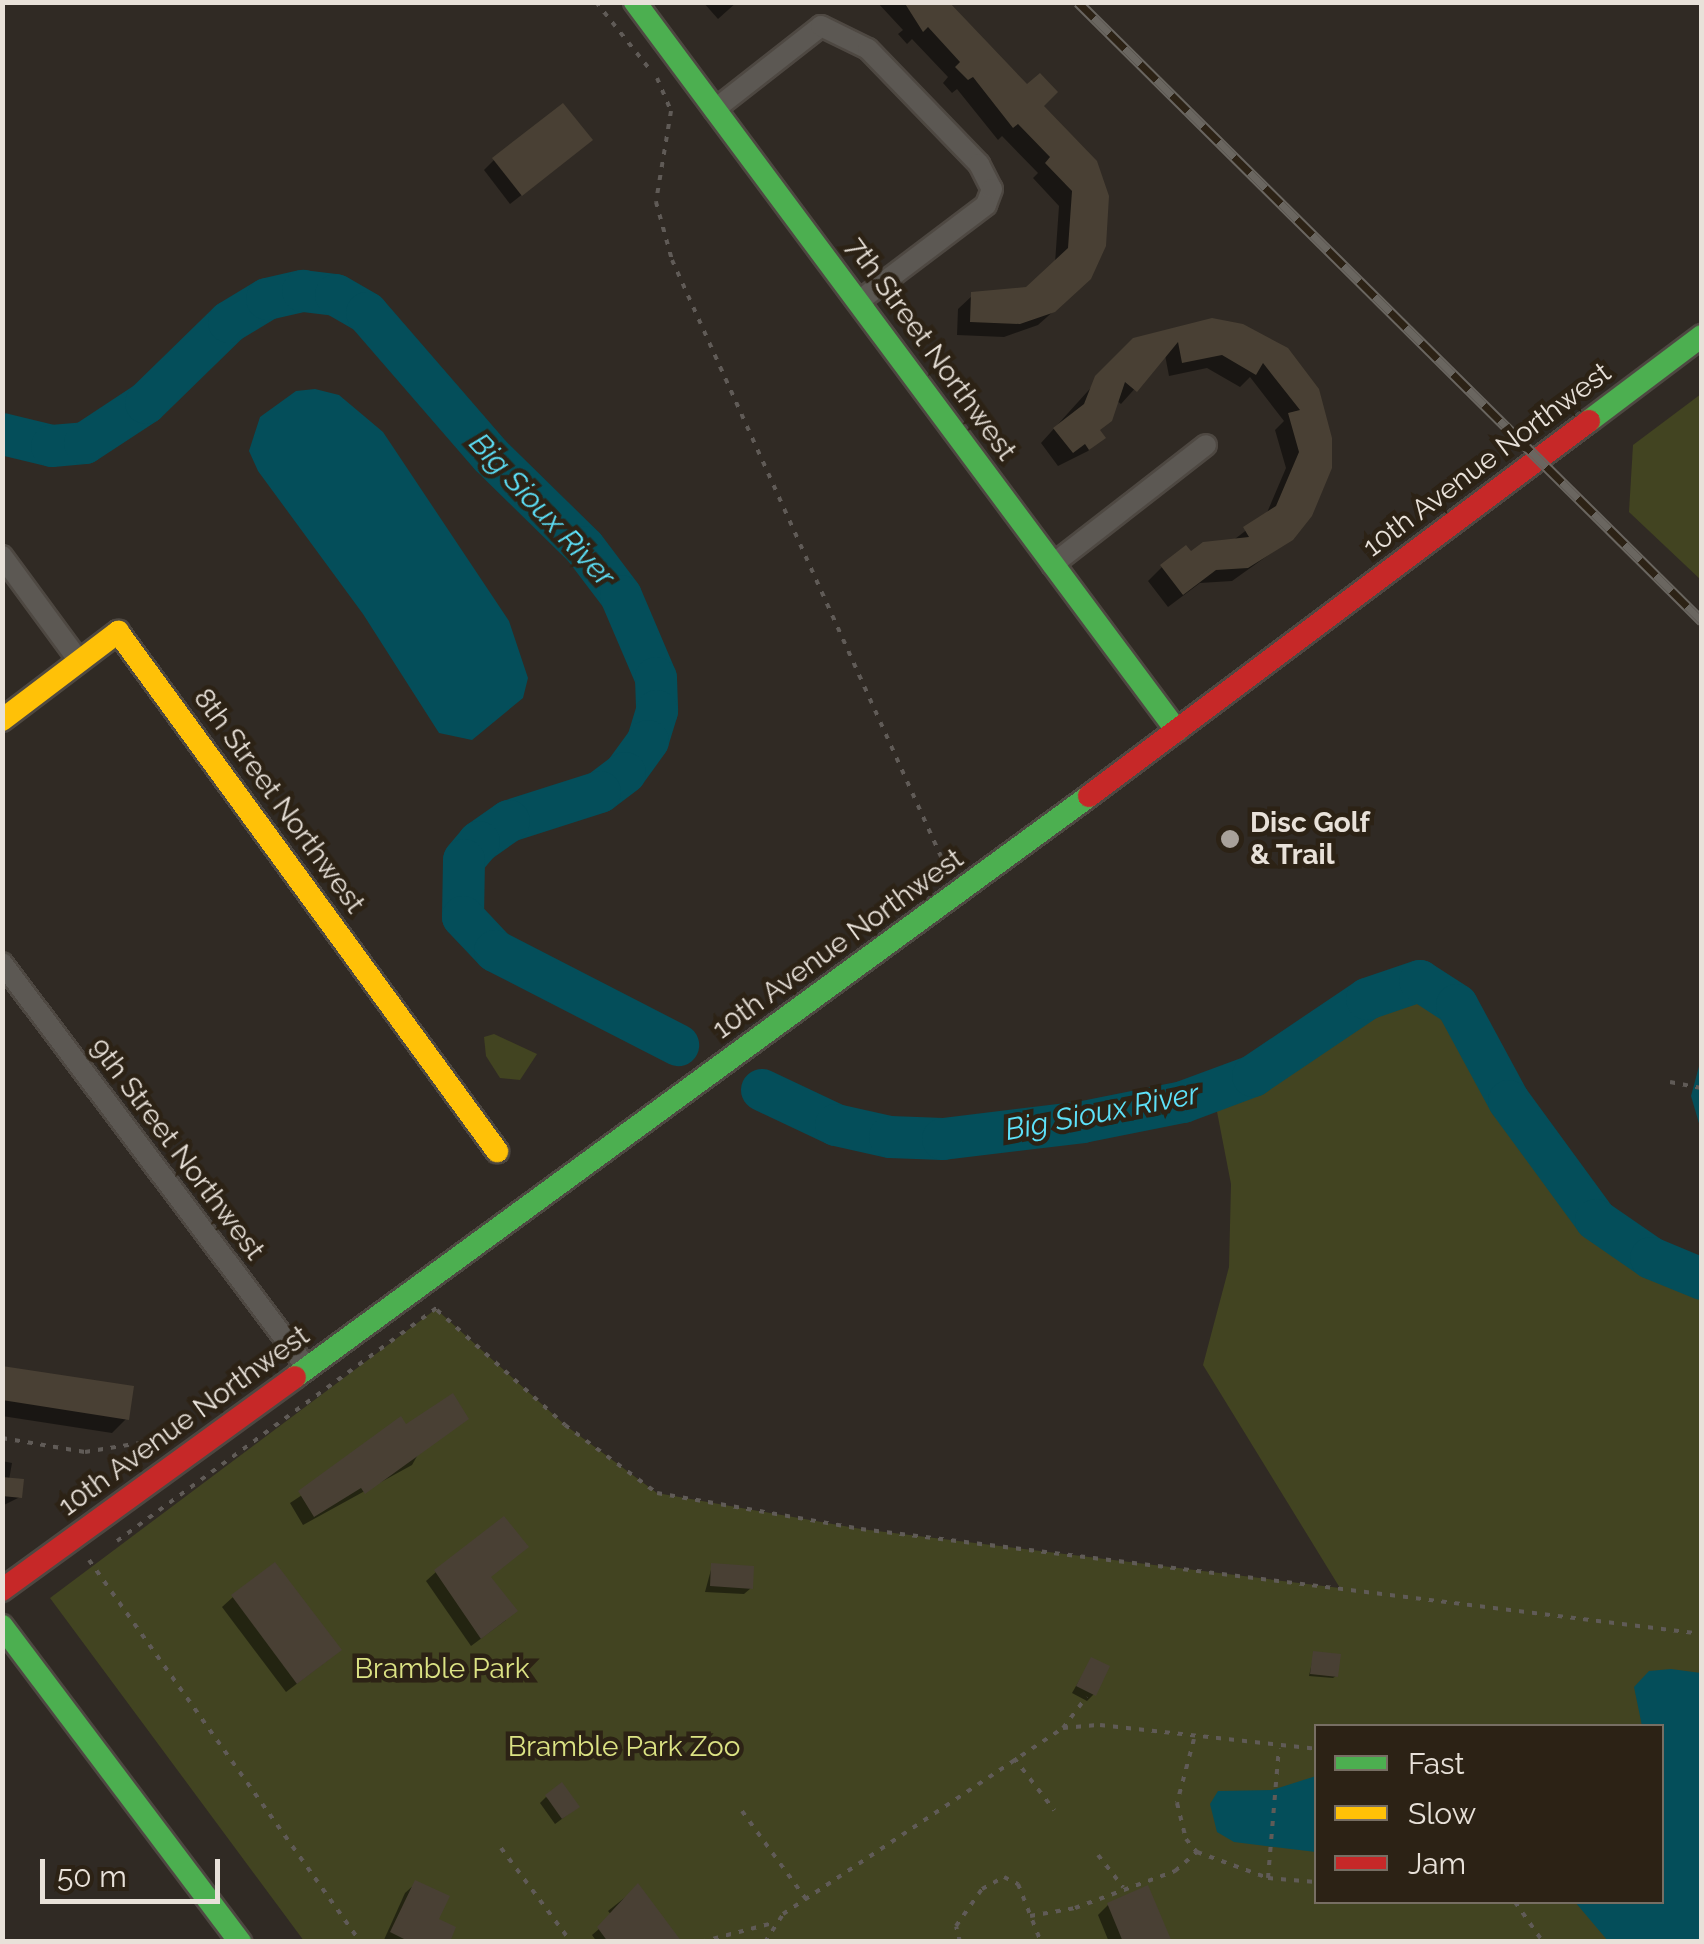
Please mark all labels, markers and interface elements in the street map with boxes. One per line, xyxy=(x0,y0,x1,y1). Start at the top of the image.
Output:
street label: 7th Street Northwest xyxy=(839,231,1023,467)
street label: 10th Avenue Northwest xyxy=(1356,356,1618,564)
water label: Big Sioux River xyxy=(462,426,622,594)
street label: 8th Street Northwest xyxy=(186,682,372,920)
place label: Disc Golf & Trail xyxy=(1250,806,1370,872)
marker: Disc Golf & Trail xyxy=(1219,828,1241,850)
street label: 10th Avenue Northwest xyxy=(706,842,970,1046)
street label: 9th Street Northwest xyxy=(83,1032,271,1266)
water label: Big Sioux River xyxy=(1002,1076,1202,1148)
street label: 10th Avenue Northwest xyxy=(52,1319,316,1523)
park label: Bramble Park xyxy=(354,1652,530,1686)
legend xyxy=(1314,1724,1664,1904)
park label: Bramble Park Zoo xyxy=(508,1730,740,1764)
text: Fast xyxy=(1408,1746,1465,1781)
text: Slow xyxy=(1408,1796,1476,1831)
scale bar xyxy=(45,1839,225,1901)
text: Jam xyxy=(1408,1846,1466,1881)
text: 50 m xyxy=(57,1859,127,1894)

